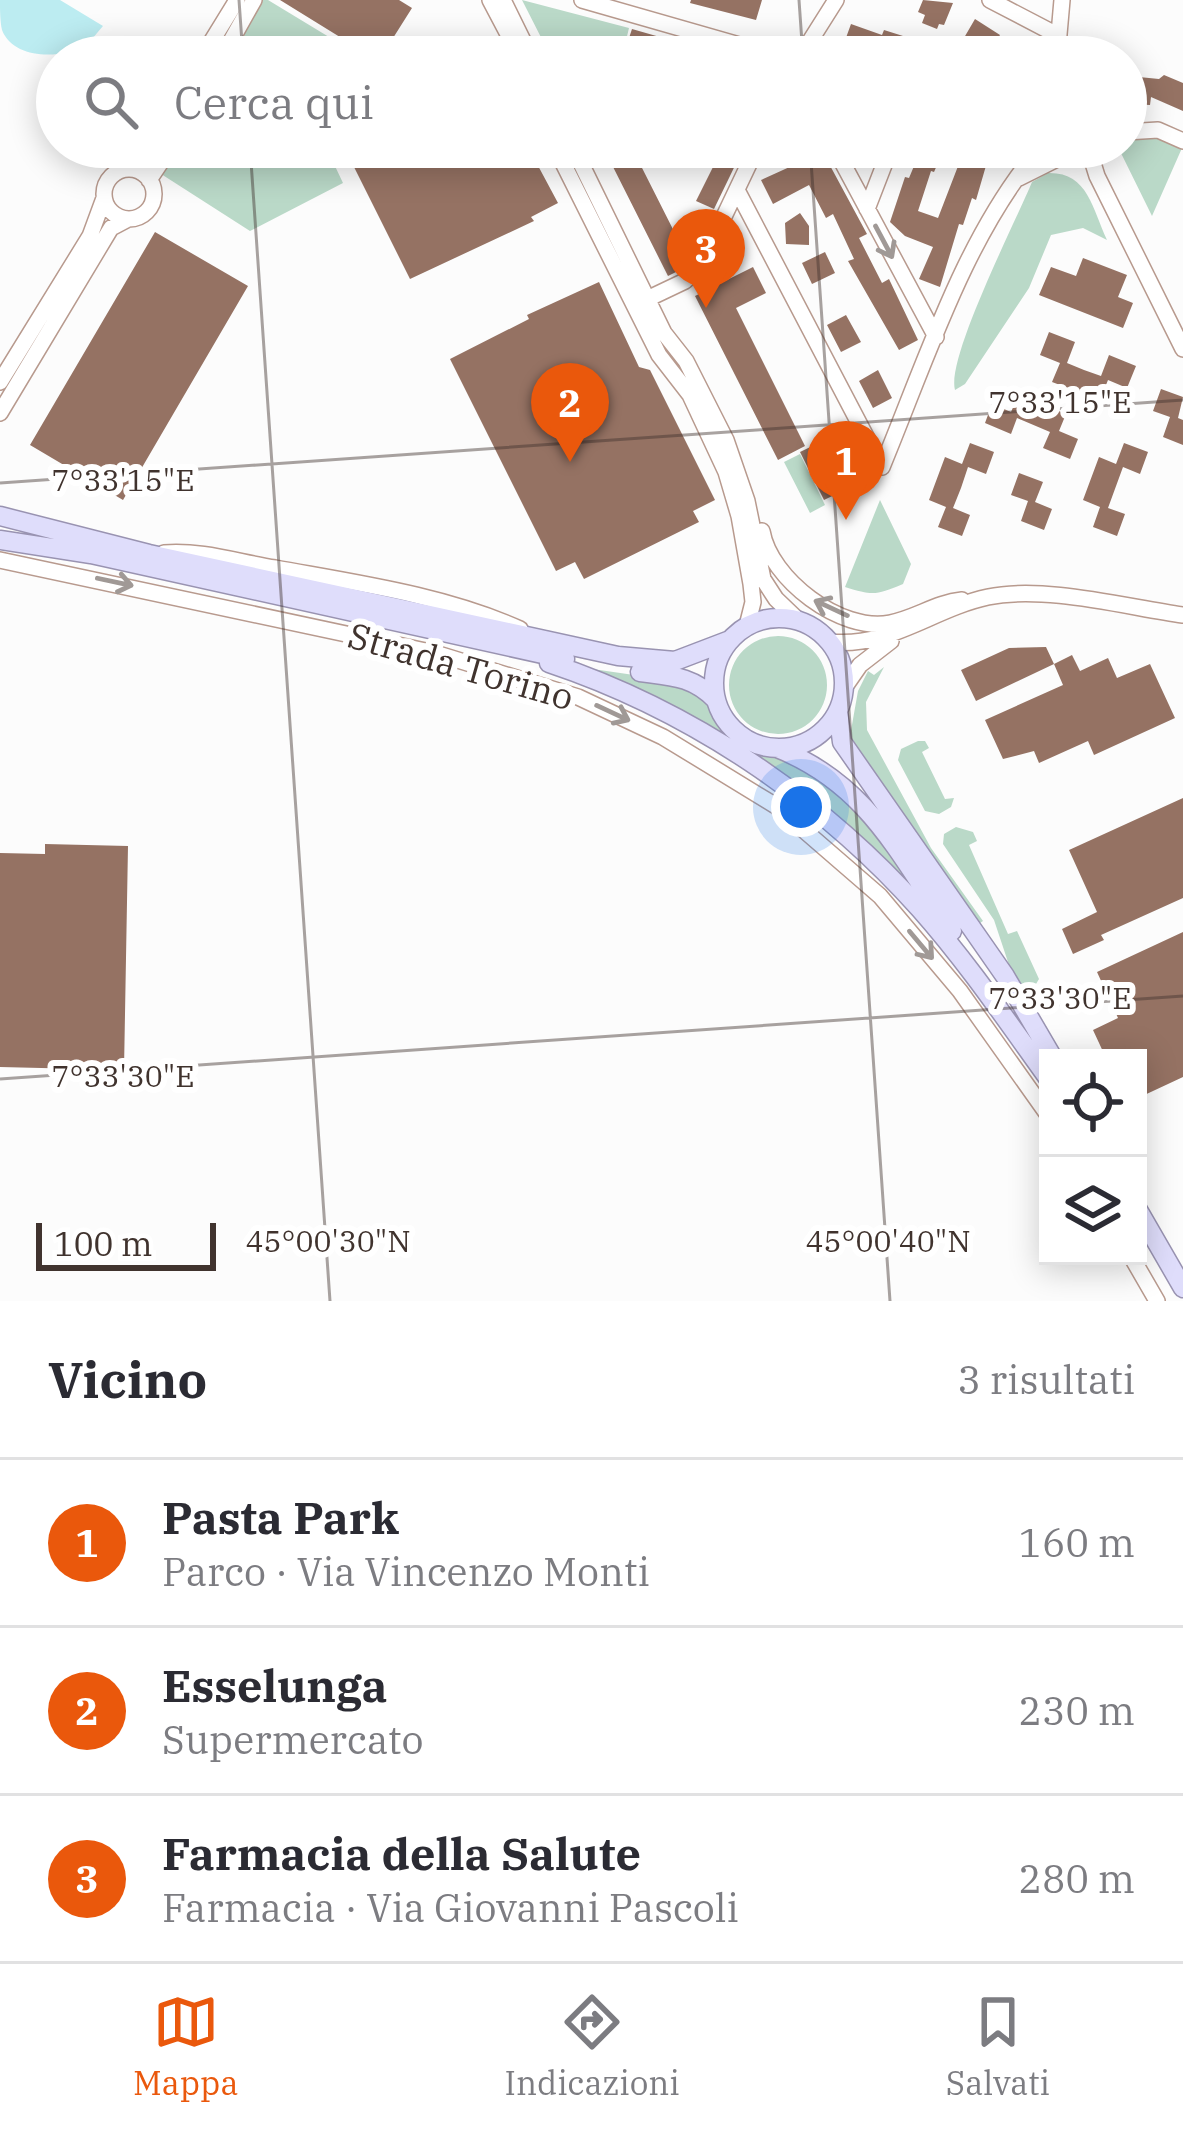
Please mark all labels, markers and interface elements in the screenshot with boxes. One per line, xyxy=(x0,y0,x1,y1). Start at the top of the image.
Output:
search box xyxy=(36,36,1147,168)
icon: search xyxy=(78,69,144,135)
text: Cerca qui xyxy=(174,73,374,131)
pin: 3 xyxy=(667,209,745,308)
one-way arrow xyxy=(873,224,896,259)
pin: 2 xyxy=(531,363,609,462)
text: 7°33'15"E xyxy=(989,382,1131,421)
pin: 1 xyxy=(807,421,885,520)
text: 7°33'15"E xyxy=(52,460,194,499)
one-way arrow xyxy=(95,572,133,595)
one-way arrow xyxy=(814,596,850,618)
street label: Strada Torino xyxy=(343,611,579,720)
one-way arrow xyxy=(594,703,630,725)
your location xyxy=(771,777,831,837)
one-way arrow xyxy=(907,929,935,960)
text: 7°33'30"E xyxy=(989,978,1131,1017)
map controls xyxy=(1039,1049,1147,1265)
button: locate xyxy=(1039,1049,1147,1157)
text: 7°33'30"E xyxy=(52,1056,194,1095)
button: layers xyxy=(1039,1157,1147,1265)
scale bar xyxy=(36,1217,216,1270)
text: 45°00'30"N xyxy=(246,1221,411,1260)
text: 45°00'40"N xyxy=(806,1221,971,1260)
text: 100 m xyxy=(54,1222,153,1265)
text: Vicino xyxy=(48,1346,207,1412)
text: 3 risultati xyxy=(957,1354,1135,1405)
text: Pasta Park xyxy=(162,1488,399,1546)
text: 1 xyxy=(75,1517,99,1568)
text: 160 m xyxy=(1019,1517,1135,1568)
text: Parco · Via Vincenzo Monti xyxy=(162,1546,650,1597)
text: Esselunga xyxy=(162,1656,388,1714)
text: 2 xyxy=(75,1685,99,1736)
text: 230 m xyxy=(1019,1685,1135,1736)
text: Supermercato xyxy=(162,1714,424,1765)
text: Farmacia della Salute xyxy=(162,1824,641,1882)
text: 3 xyxy=(75,1853,99,1904)
text: 280 m xyxy=(1019,1853,1135,1904)
text: Farmacia · Via Giovanni Pascoli xyxy=(162,1882,739,1933)
tab: Mappa xyxy=(133,1989,239,2104)
tab: Indicazioni xyxy=(505,1989,680,2104)
tab: Salvati xyxy=(946,1989,1050,2104)

